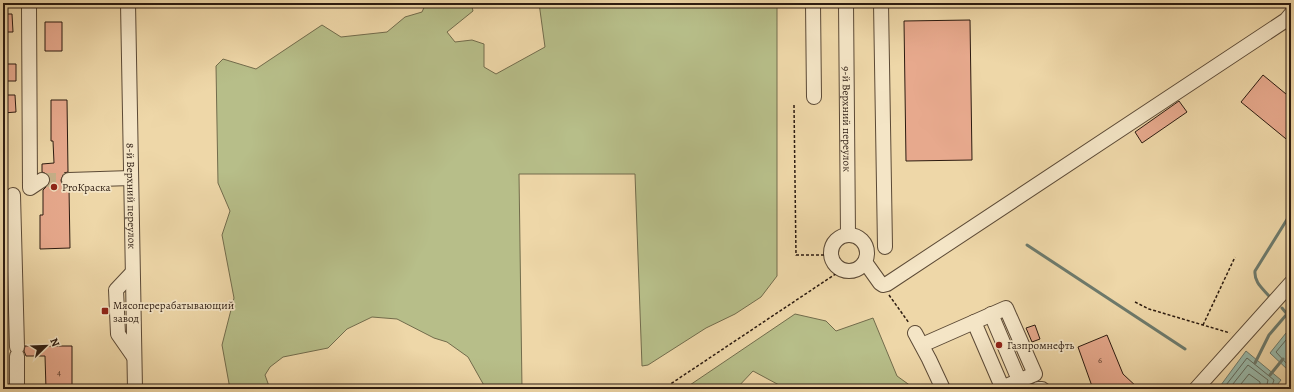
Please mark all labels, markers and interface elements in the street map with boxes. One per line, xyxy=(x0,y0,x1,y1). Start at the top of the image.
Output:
street label: 9-й Верхний переулок xyxy=(839,66,855,172)
street label: 8-й Верхний переулок xyxy=(123,143,140,249)
place label: ProКраска xyxy=(62,180,111,195)
marker: ProКраска xyxy=(49,182,59,192)
place label: Мясоперерабатывающий завод xyxy=(113,298,234,326)
marker: Мясоперерабатывающий завод xyxy=(100,306,110,316)
north arrow xyxy=(26,326,66,366)
text: N xyxy=(46,336,63,349)
place label: Газпромнефть xyxy=(1007,338,1075,353)
marker: Газпромнефть xyxy=(994,340,1004,350)
house number: 6 xyxy=(1098,354,1102,366)
house number: 4 xyxy=(57,366,61,378)

